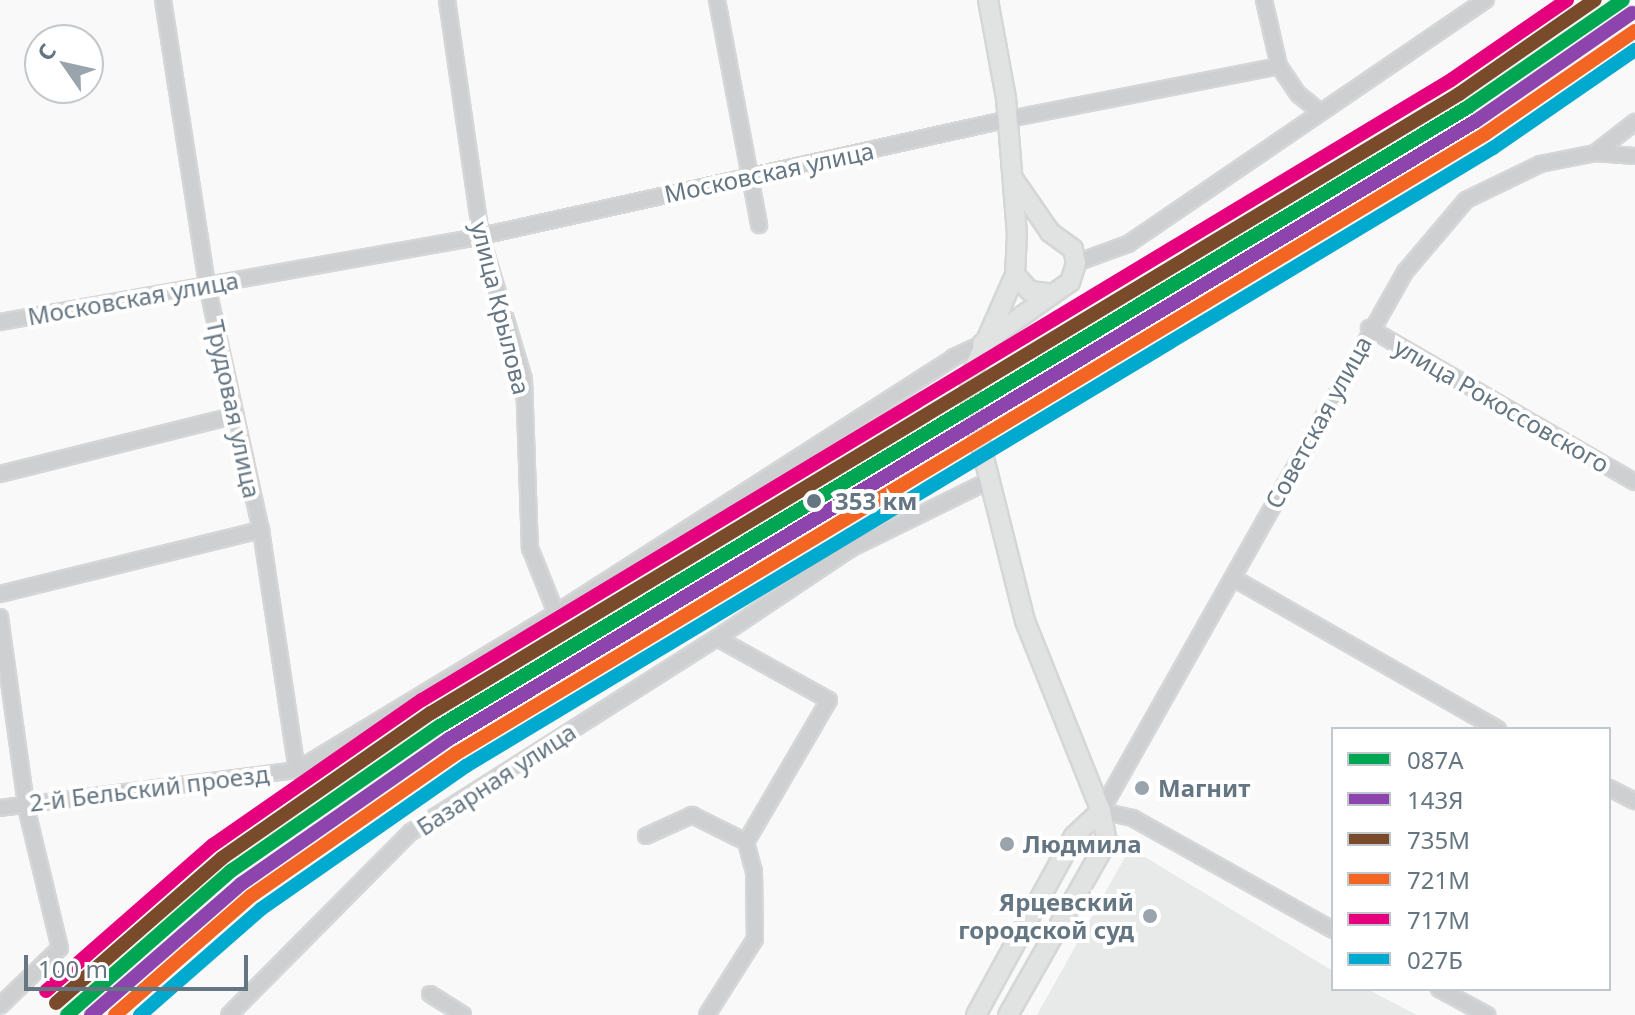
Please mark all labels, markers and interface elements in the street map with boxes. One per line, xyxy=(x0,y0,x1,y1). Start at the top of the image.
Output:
north arrow xyxy=(24,24,104,104)
text: С xyxy=(29,37,62,66)
street label: Московская улица xyxy=(662,136,876,208)
street label: улица Крылова xyxy=(466,218,536,398)
street label: Московская улица xyxy=(25,265,241,331)
street label: Трудовая улица xyxy=(201,317,267,501)
street label: Советская улица xyxy=(1259,331,1377,513)
street label: улица Рокоссовского xyxy=(1389,332,1615,478)
marker: 353 км xyxy=(800,487,828,515)
place label: 353 км xyxy=(835,487,917,515)
street label: Базарная улица xyxy=(411,717,581,841)
legend xyxy=(1331,727,1611,991)
text: 087А xyxy=(1407,743,1464,776)
street label: 2-й Бельский проезд xyxy=(28,759,270,817)
place label: Магнит xyxy=(1158,774,1250,802)
marker: Магнит xyxy=(1133,779,1151,797)
text: 143Я xyxy=(1407,783,1464,816)
text: 735М xyxy=(1407,823,1470,856)
place label: Людмила xyxy=(1023,830,1142,858)
marker: Людмила xyxy=(998,835,1016,853)
text: 721М xyxy=(1407,863,1470,896)
place label: Ярцевский городской суд xyxy=(958,888,1134,944)
text: 717М xyxy=(1407,903,1470,936)
marker: Ярцевский городской суд xyxy=(1141,907,1159,925)
scale bar xyxy=(28,939,252,989)
text: 027Б xyxy=(1407,943,1463,976)
text: 100 m xyxy=(38,952,108,985)

